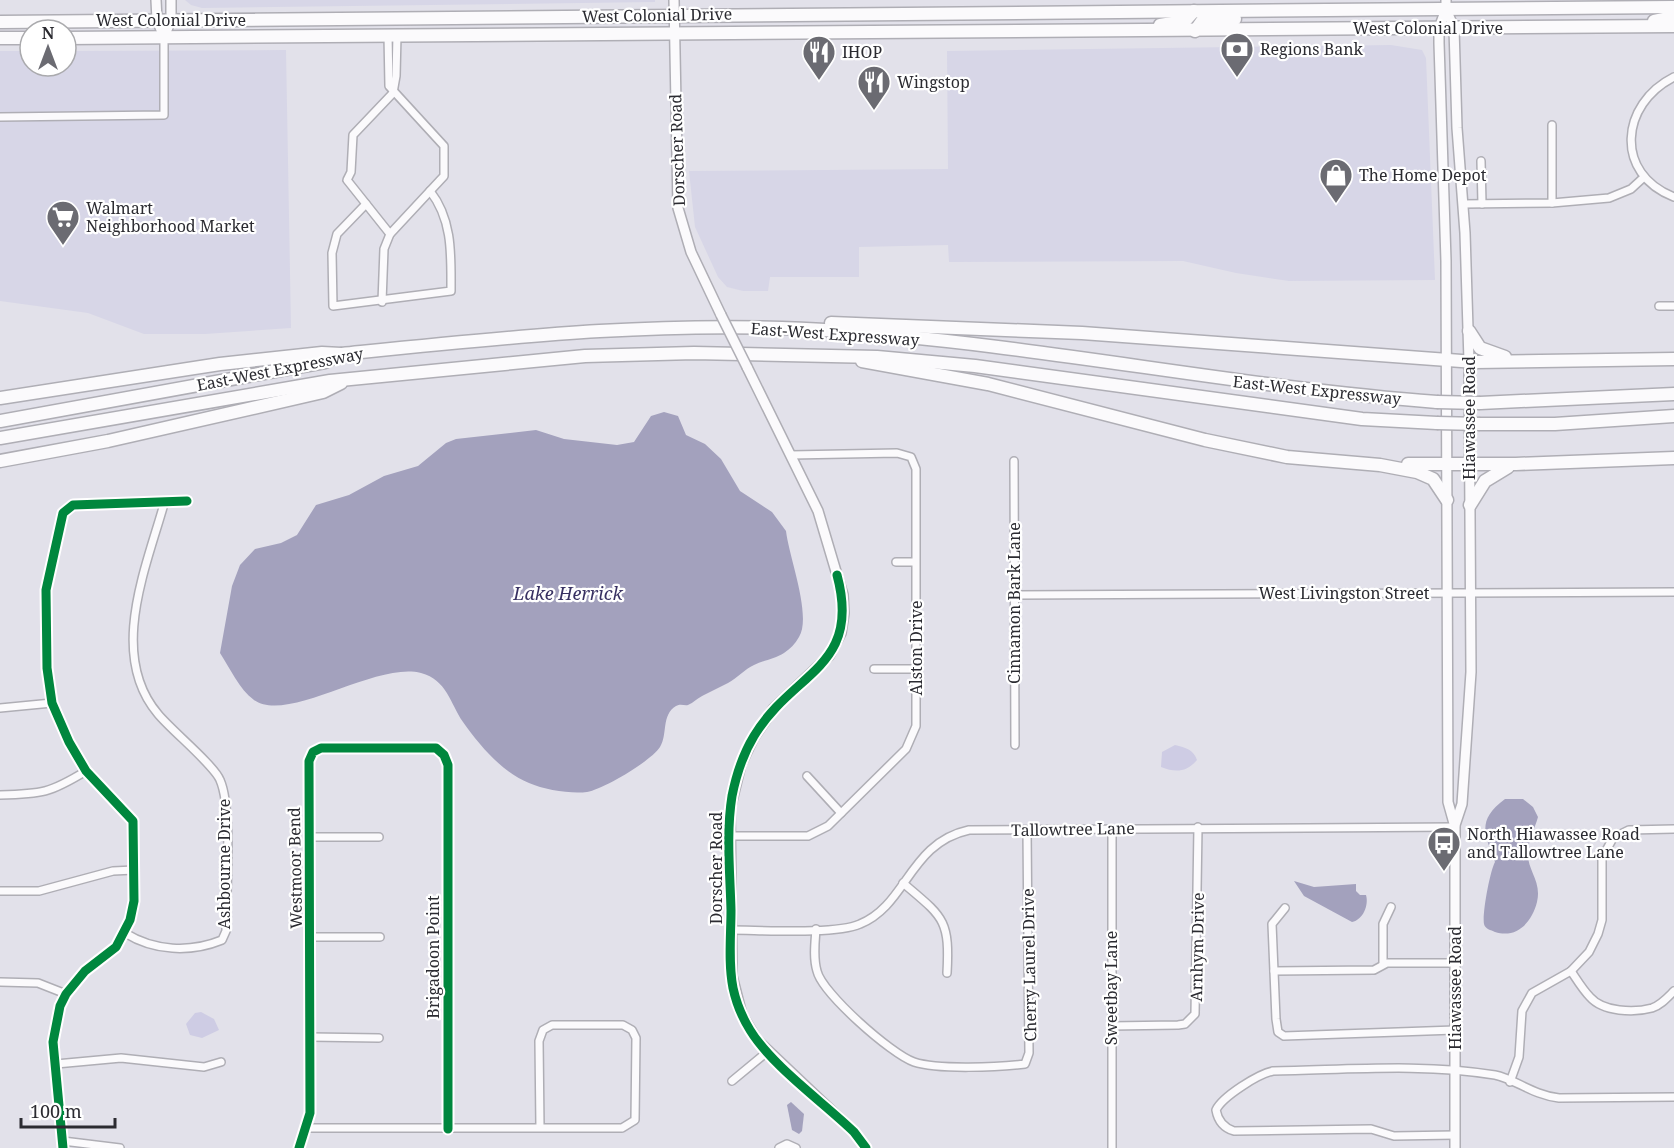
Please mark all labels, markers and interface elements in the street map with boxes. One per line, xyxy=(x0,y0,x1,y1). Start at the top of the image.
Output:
street label: West Colonial Drive xyxy=(582,3,732,27)
street label: West Colonial Drive xyxy=(96,9,246,31)
street label: West Colonial Drive xyxy=(1353,17,1503,39)
north arrow xyxy=(18,18,78,78)
text: N xyxy=(42,22,55,44)
bank icon: Regions Bank xyxy=(1219,31,1255,78)
restaurant icon: IHOP xyxy=(801,34,837,81)
place label: Regions Bank xyxy=(1260,38,1364,60)
place label: IHOP xyxy=(842,41,882,63)
restaurant icon: Wingstop xyxy=(856,64,892,111)
place label: Wingstop xyxy=(897,71,970,93)
street label: Dorscher Road xyxy=(664,93,690,207)
shop icon: The Home Depot xyxy=(1318,157,1354,204)
place label: The Home Depot xyxy=(1359,164,1487,186)
place label: Walmart Neighborhood Market xyxy=(86,197,255,237)
supermarket icon: Walmart Neighborhood Market xyxy=(45,199,81,246)
street label: East-West Expressway xyxy=(750,317,921,351)
street label: East-West Expressway xyxy=(195,342,366,396)
street label: Hiawassee Road xyxy=(1458,356,1480,480)
street label: East-West Expressway xyxy=(1232,370,1403,410)
street label: Cinnamon Bark Lane xyxy=(1003,522,1025,684)
water label: Lake Herrick xyxy=(512,581,624,605)
street label: West Livingston Street xyxy=(1259,582,1430,604)
street label: Alston Drive xyxy=(905,601,927,695)
street label: Ashbourne Drive xyxy=(213,799,235,929)
street label: Westmoor Bend xyxy=(283,807,307,929)
street label: Dorscher Road xyxy=(705,812,727,924)
street label: Tallowtree Lane xyxy=(1011,817,1135,841)
place label: North Hiawassee Road and Tallowtree Lane xyxy=(1467,823,1640,863)
bus stop icon: North Hiawassee Road and Tallowtree Lane xyxy=(1426,825,1462,872)
street label: Cherry Laurel Drive xyxy=(1017,888,1041,1042)
street label: Arnhym Drive xyxy=(1185,892,1209,1002)
street label: Brigadoon Point xyxy=(422,895,444,1019)
street label: Hiawassee Road xyxy=(1444,926,1466,1050)
street label: Sweetbay Lane xyxy=(1100,931,1122,1045)
scale bar xyxy=(21,1091,116,1129)
text: 100 m xyxy=(30,1099,82,1123)

